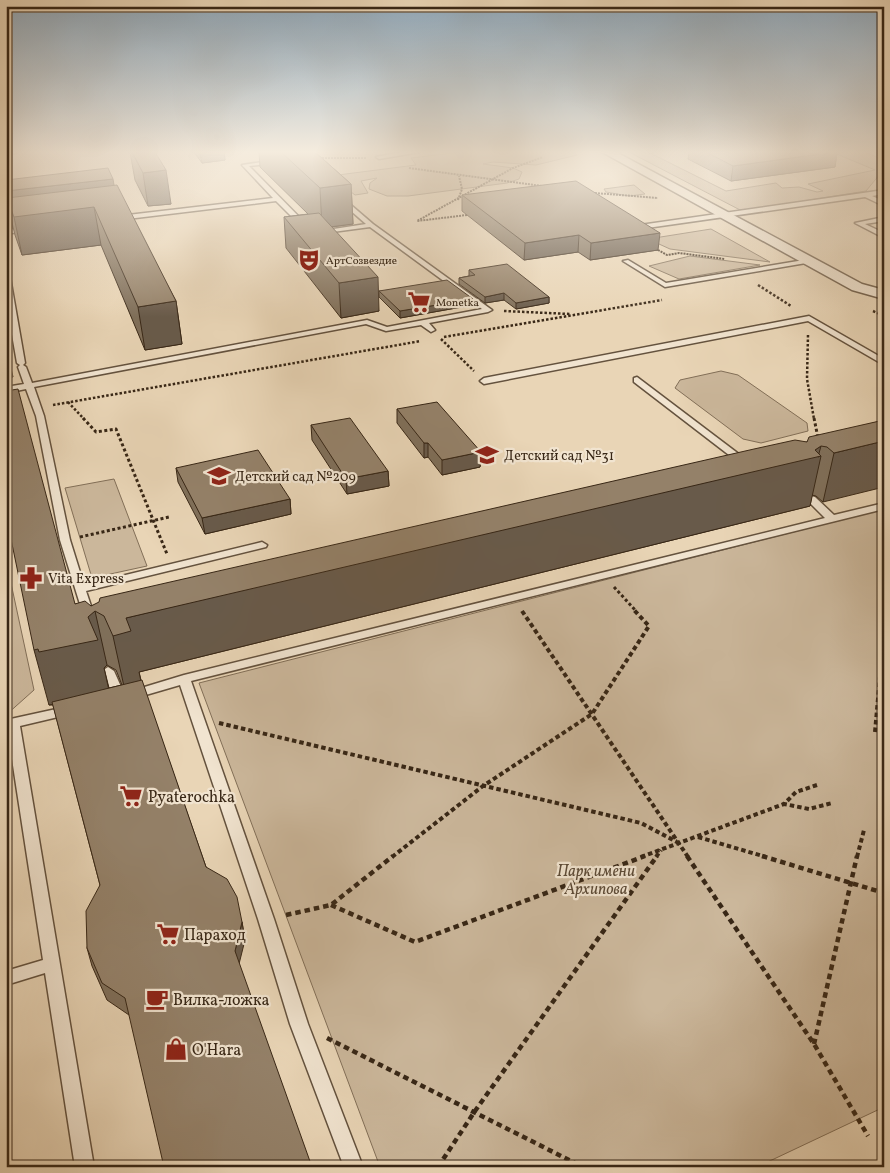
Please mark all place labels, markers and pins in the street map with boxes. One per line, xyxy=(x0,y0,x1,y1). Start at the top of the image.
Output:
theatre icon: АртСозвездие xyxy=(296,247,322,273)
place label: АртСозвездие xyxy=(326,254,397,269)
supermarket icon: Monetka xyxy=(406,289,432,315)
place label: Monetka xyxy=(436,296,480,311)
school or university icon: Детский сад №31 xyxy=(474,442,500,468)
place label: Детский сад №31 xyxy=(504,447,614,466)
school or university icon: Детский сад №209 xyxy=(206,463,232,489)
place label: Детский сад №209 xyxy=(235,468,356,487)
pharmacy icon: Vita Express xyxy=(18,565,44,591)
place label: Vita Express xyxy=(48,570,124,589)
supermarket icon: Pyaterochka xyxy=(118,783,144,809)
place label: Pyaterochka xyxy=(148,787,235,809)
supermarket icon: Параход xyxy=(155,921,181,947)
place label: Параход xyxy=(184,925,246,947)
cafe icon: Вилка-ложка xyxy=(144,986,170,1012)
place label: Вилка-ложка xyxy=(173,990,270,1012)
shop icon: O'Hara xyxy=(163,1036,189,1062)
place label: O'Hara xyxy=(192,1040,241,1062)

